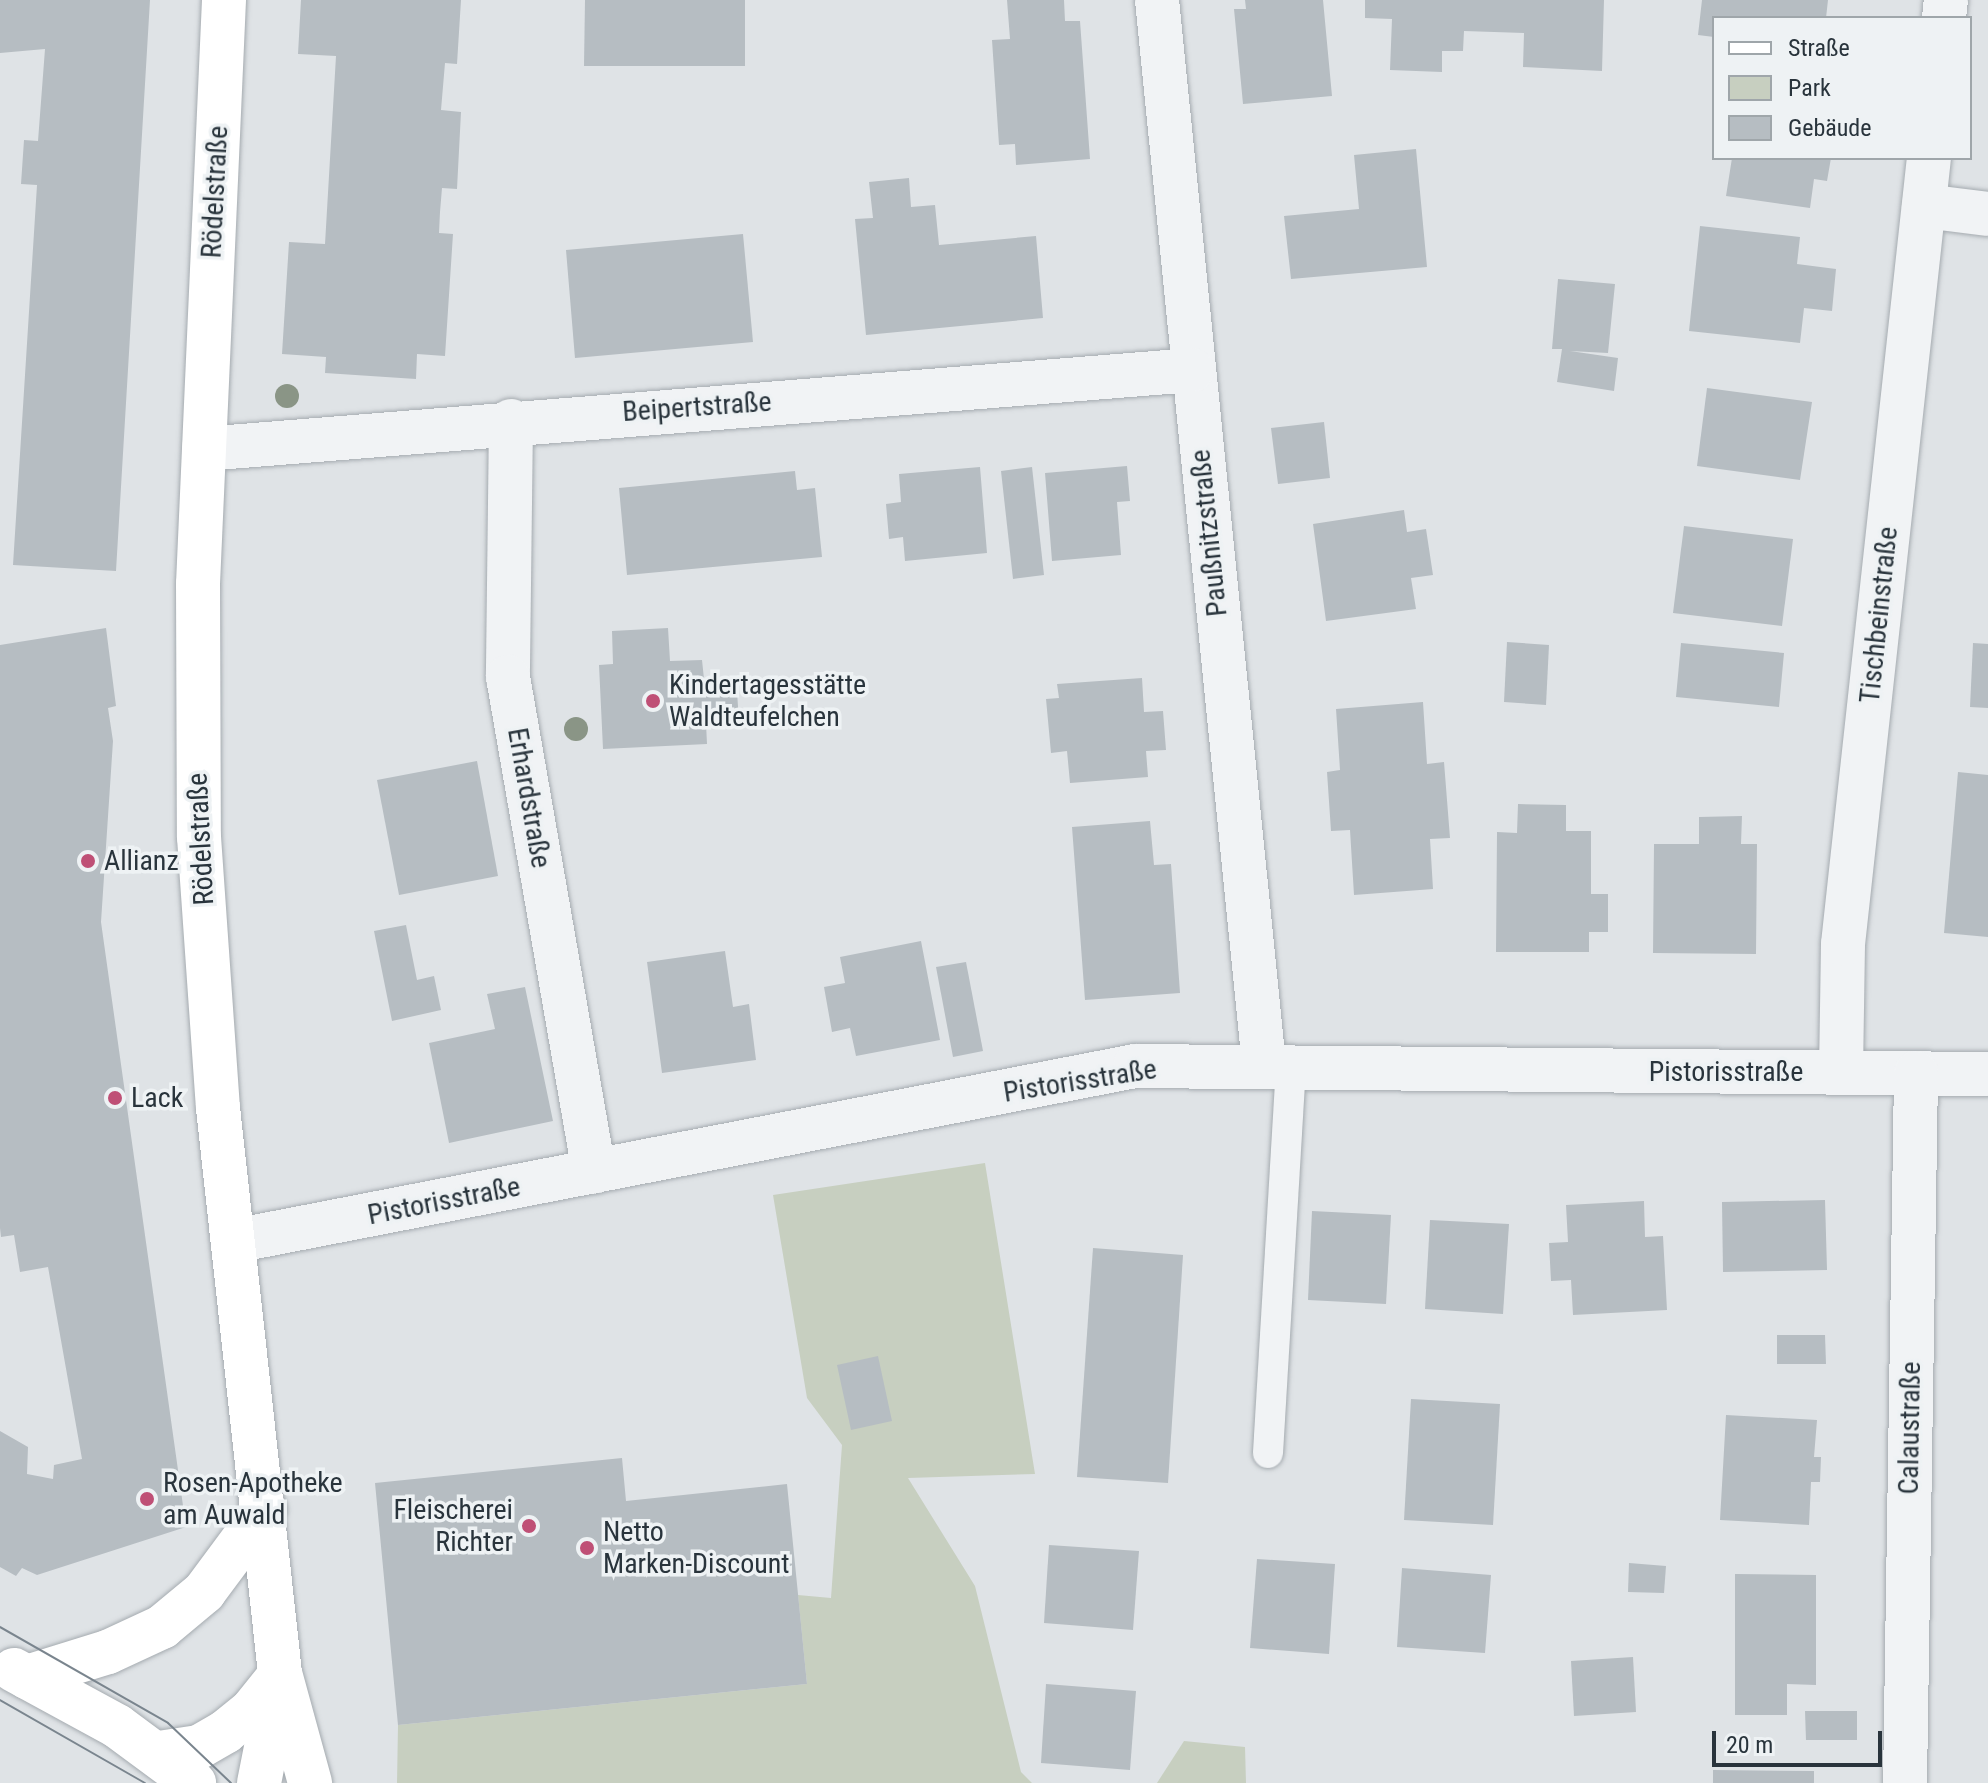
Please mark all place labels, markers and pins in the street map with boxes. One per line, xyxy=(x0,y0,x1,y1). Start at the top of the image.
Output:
place label: Kindertagesstätte Waldteufelchen xyxy=(669,668,866,734)
marker: Kindertagesstätte Waldteufelchen xyxy=(644,692,662,710)
place label: Allianz xyxy=(104,844,179,878)
marker: Allianz xyxy=(79,852,97,870)
place label: Lack xyxy=(131,1081,183,1115)
marker: Lack xyxy=(106,1089,124,1107)
place label: Rosen-Apotheke am Auwald xyxy=(163,1466,343,1532)
marker: Rosen-Apotheke am Auwald xyxy=(138,1490,156,1508)
place label: Fleischerei Richter xyxy=(393,1493,513,1559)
place label: Netto Marken-Discount xyxy=(603,1515,790,1581)
marker: Fleischerei Richter xyxy=(520,1517,538,1535)
marker: Netto Marken-Discount xyxy=(578,1539,596,1557)

